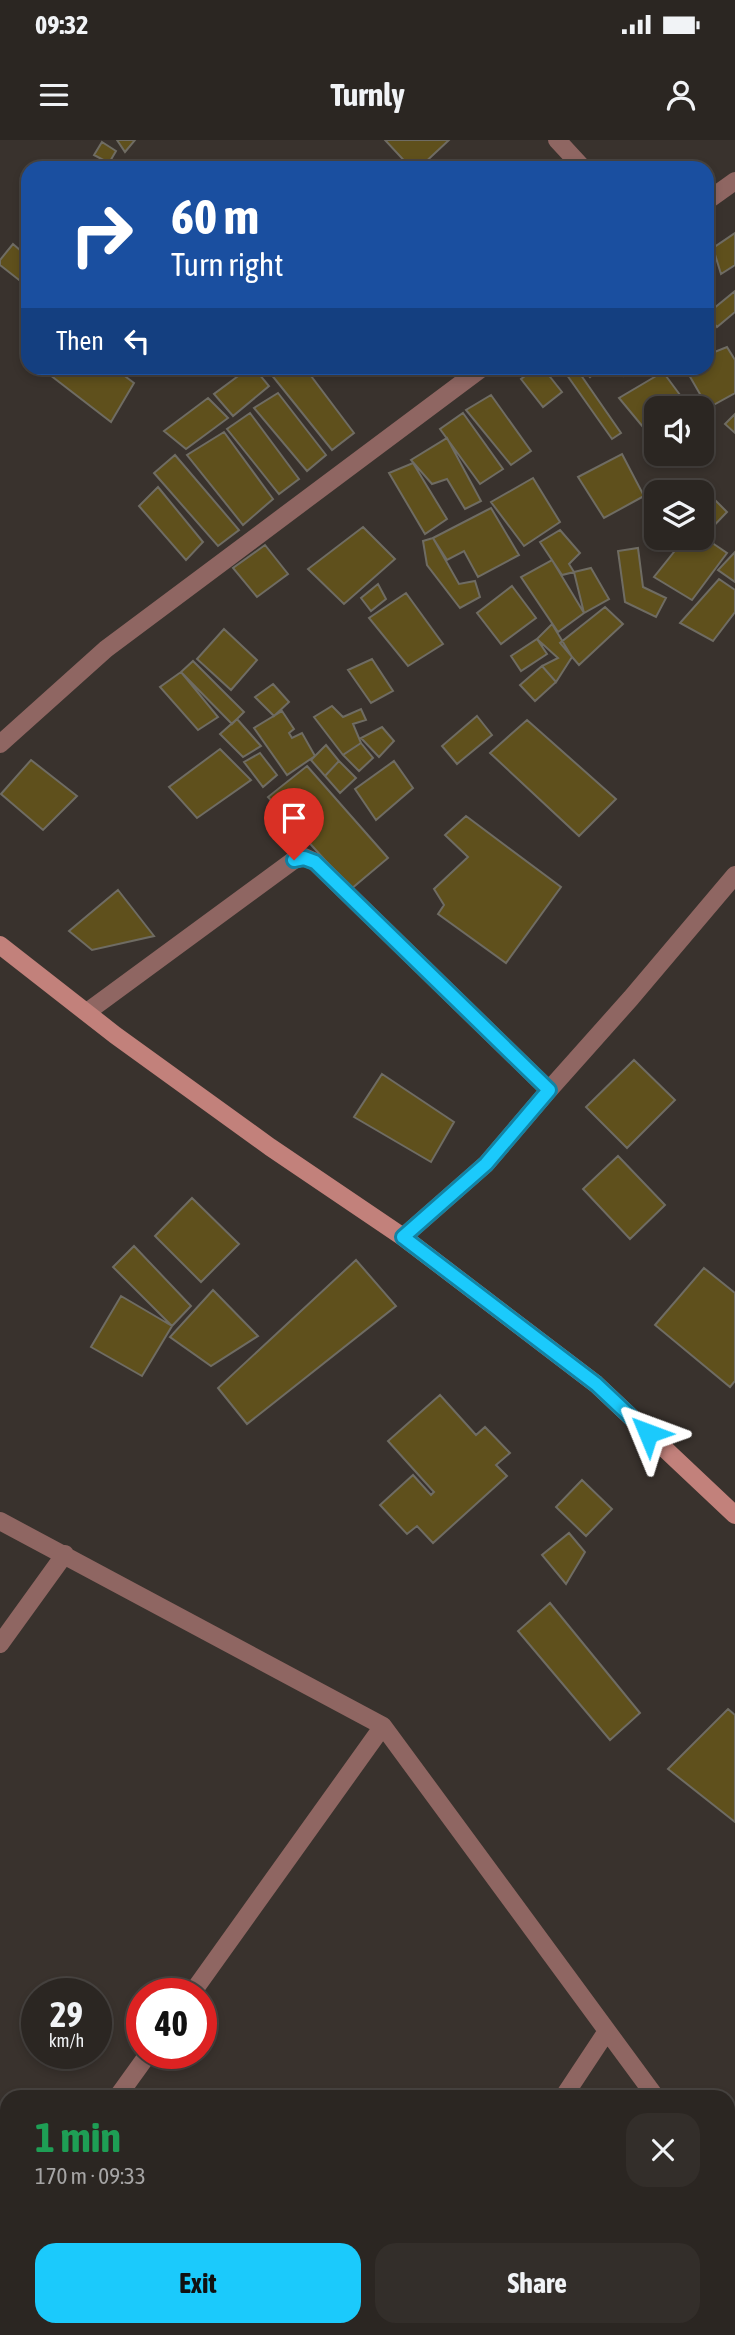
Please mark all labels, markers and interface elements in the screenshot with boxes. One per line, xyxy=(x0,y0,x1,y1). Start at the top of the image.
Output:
text: 09:32 xyxy=(35,10,89,40)
icon: menu xyxy=(35,76,73,114)
text: Turnly xyxy=(330,76,405,113)
icon: person xyxy=(662,76,700,114)
text: 60 m xyxy=(171,188,259,244)
icon: right xyxy=(56,189,147,280)
text: Turn right xyxy=(171,246,284,283)
icon: left xyxy=(118,322,156,360)
text: Then xyxy=(56,326,104,356)
map controls xyxy=(644,396,714,550)
button: sound xyxy=(644,396,714,466)
button: layers xyxy=(644,480,714,550)
pin xyxy=(264,788,324,860)
icon: arrive xyxy=(275,799,313,837)
position arrow xyxy=(611,1396,685,1470)
speed limit sign: 40 xyxy=(126,1978,217,2069)
text: 29 xyxy=(50,1994,83,2034)
text: km/h xyxy=(49,2030,84,2051)
text: 1 min xyxy=(35,2113,121,2161)
button: close xyxy=(626,2113,700,2187)
text: 170 m · 09:33 xyxy=(35,2163,146,2189)
button: Exit xyxy=(35,2243,361,2323)
button: Share xyxy=(375,2243,700,2323)

